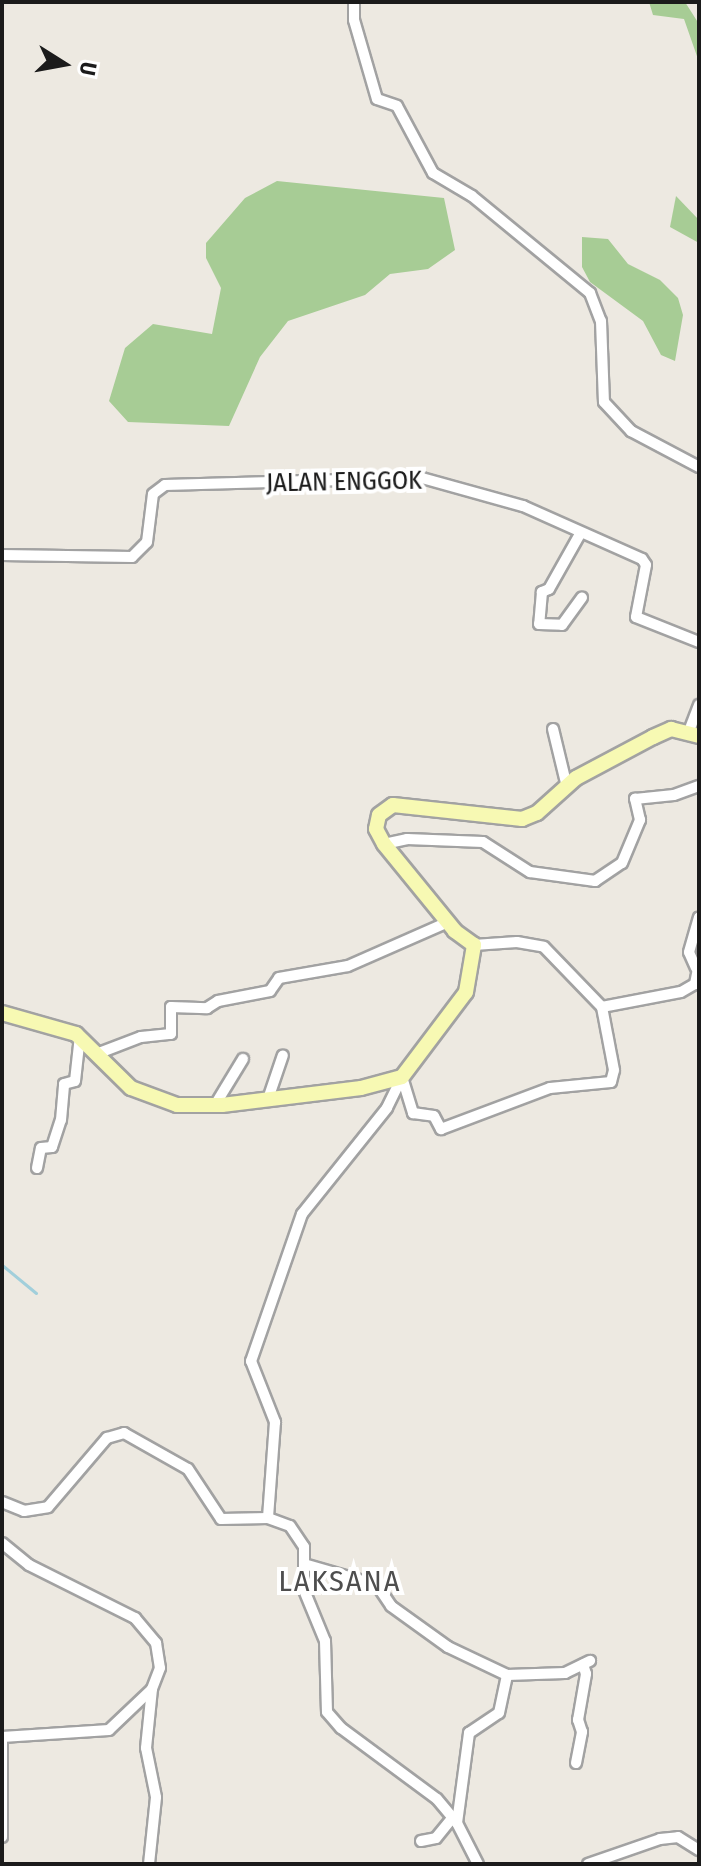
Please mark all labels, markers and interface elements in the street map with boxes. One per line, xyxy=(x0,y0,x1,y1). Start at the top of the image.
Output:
north arrow xyxy=(24,24,104,104)
text: U xyxy=(74,60,103,78)
street label: JALAN ENGGOK xyxy=(266,465,422,499)
district label: LAKSANA xyxy=(278,1563,402,1599)

